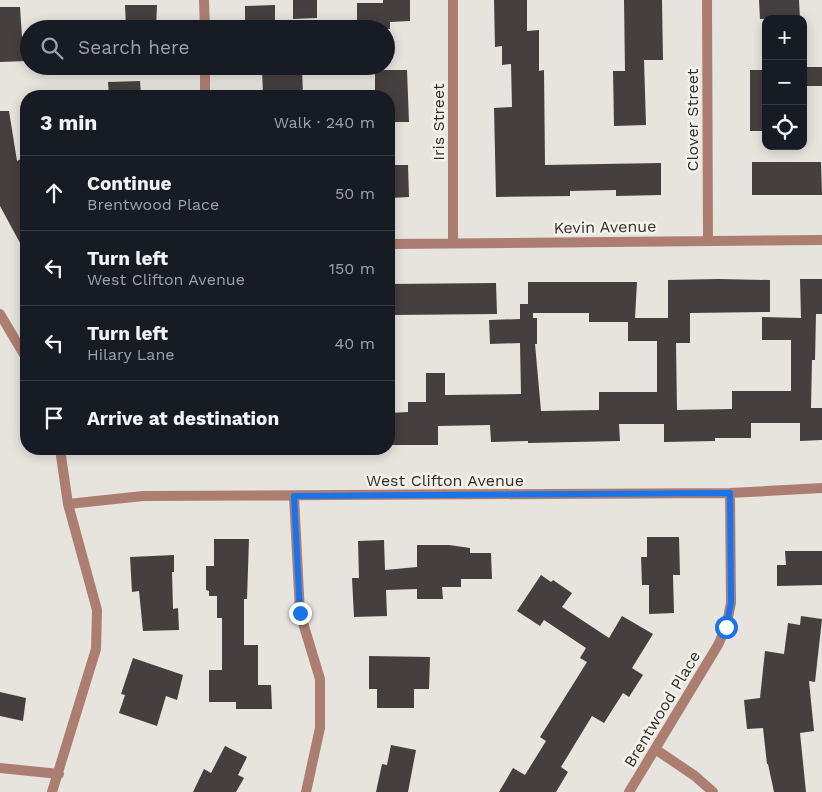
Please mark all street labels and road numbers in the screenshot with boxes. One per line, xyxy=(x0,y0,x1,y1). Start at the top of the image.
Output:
street label: Clover Street xyxy=(683,68,702,171)
street label: Iris Street xyxy=(429,83,448,161)
street label: Kevin Avenue xyxy=(553,217,657,237)
street label: West Clifton Avenue xyxy=(366,471,524,490)
street label: Brentwood Place xyxy=(620,647,704,771)

